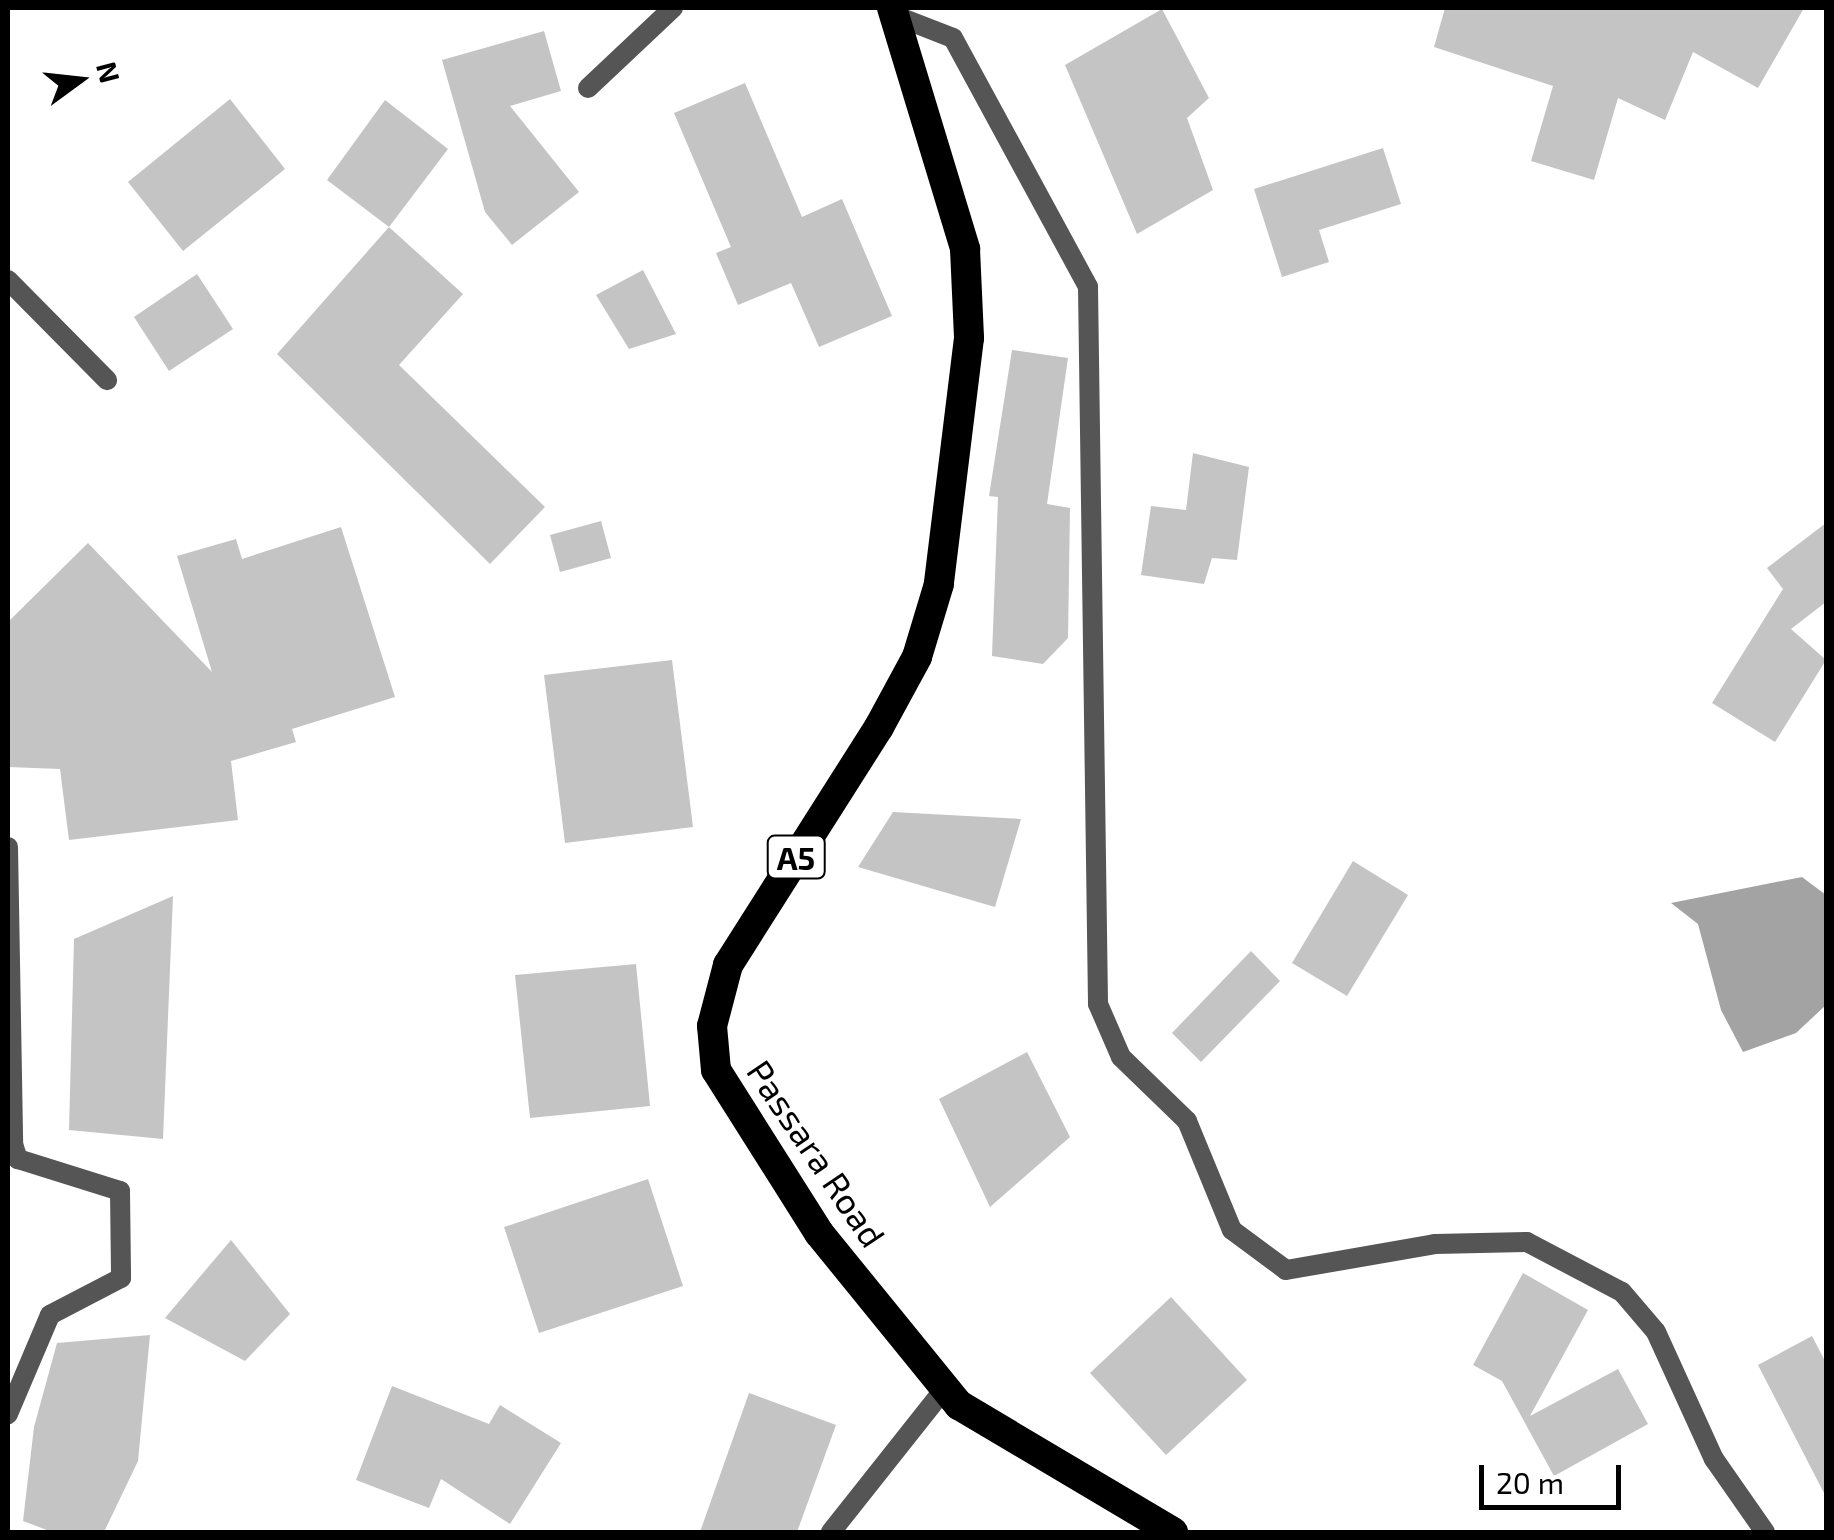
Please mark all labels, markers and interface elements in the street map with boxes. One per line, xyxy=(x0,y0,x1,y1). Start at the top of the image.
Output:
north arrow xyxy=(30,30,130,130)
text: N xyxy=(90,58,128,86)
road number: A5 xyxy=(766,830,826,884)
street label: Passara Road xyxy=(739,1052,895,1254)
scale bar xyxy=(1484,1445,1626,1507)
text: 20 m xyxy=(1496,1464,1564,1500)

